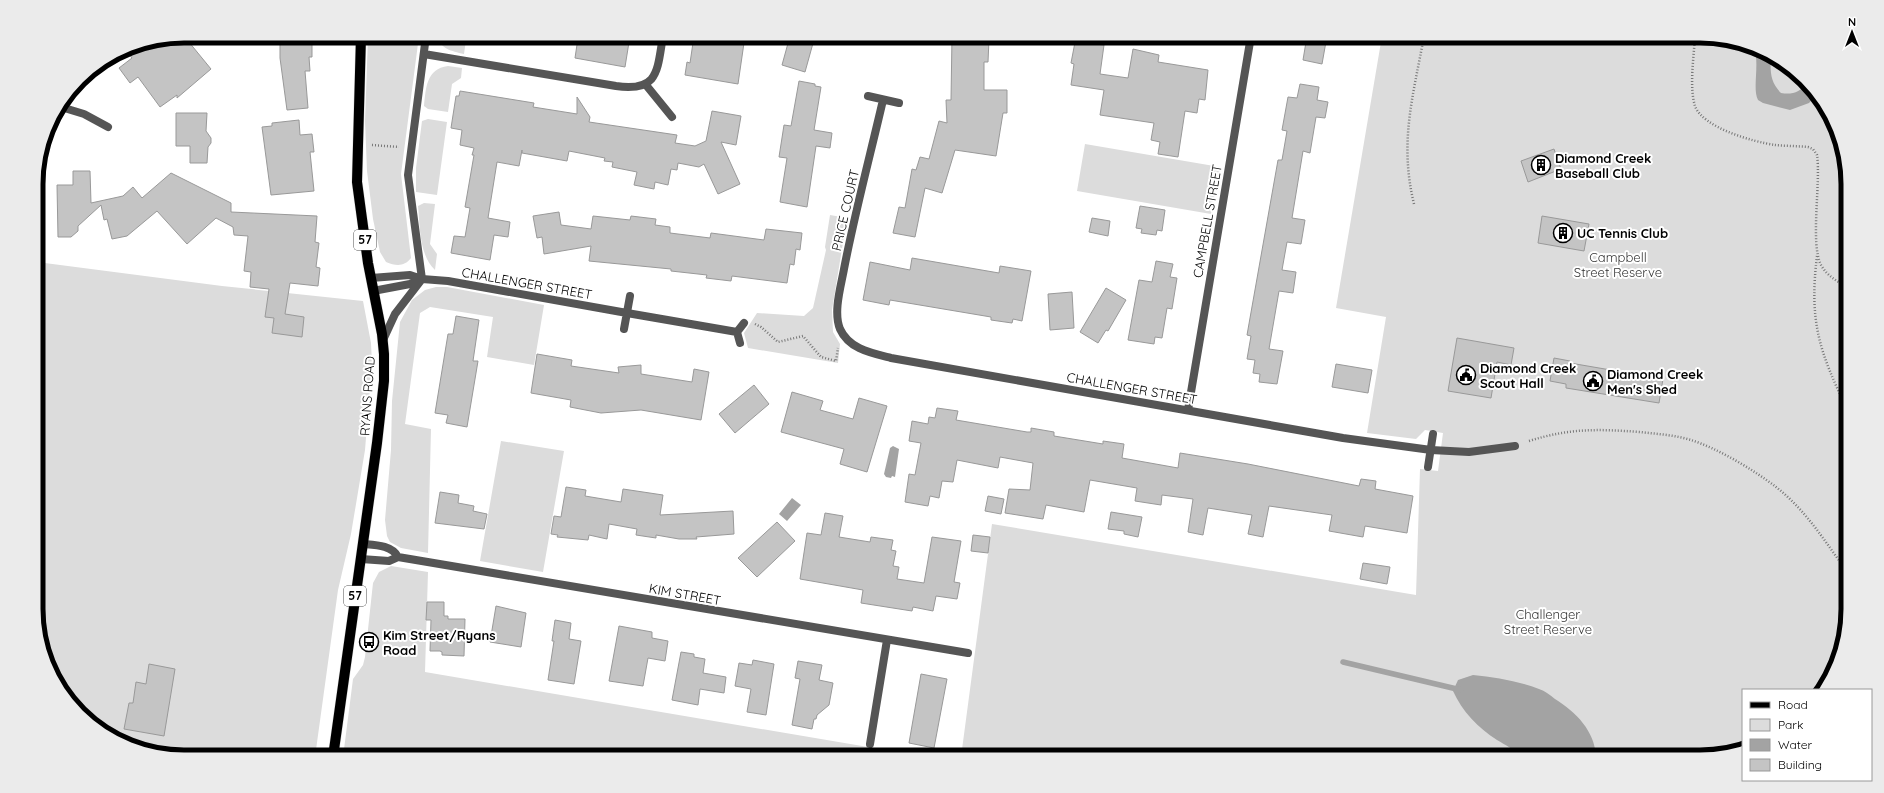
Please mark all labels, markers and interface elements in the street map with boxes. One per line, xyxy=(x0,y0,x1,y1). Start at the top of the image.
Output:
north arrow xyxy=(1832,12,1872,52)
text: N xyxy=(1848,15,1856,29)
place label: Diamond Creek Baseball Club xyxy=(1555,150,1651,181)
building icon: Diamond Creek Baseball Club xyxy=(1530,154,1552,176)
street label: CAMPBELL STREET xyxy=(1189,163,1225,279)
street label: PRICE COURT xyxy=(828,168,862,252)
building icon: UC Tennis Club xyxy=(1552,222,1574,244)
place label: UC Tennis Club xyxy=(1577,225,1668,241)
road number: 57 xyxy=(354,230,376,250)
park label: Campbell Street Reserve xyxy=(1574,249,1662,280)
street label: CHALLENGER STREET xyxy=(461,264,594,302)
street label: RYANS ROAD xyxy=(356,355,378,437)
place label: Diamond Creek Scout Hall xyxy=(1480,360,1576,391)
public building icon: Diamond Creek Scout Hall xyxy=(1455,364,1477,386)
place label: Diamond Creek Men's Shed xyxy=(1607,366,1703,397)
street label: CHALLENGER STREET xyxy=(1066,369,1199,407)
public building icon: Diamond Creek Men's Shed xyxy=(1582,370,1604,392)
street label: KIM STREET xyxy=(648,580,722,608)
road number: 57 xyxy=(344,586,366,606)
park label: Challenger Street Reserve xyxy=(1504,606,1592,637)
place label: Kim Street/Ryans Road xyxy=(383,627,495,658)
bus stop icon: Kim Street/Ryans Road xyxy=(358,631,380,653)
legend xyxy=(1742,689,1872,781)
text: Road xyxy=(1778,697,1808,712)
text: Park xyxy=(1778,717,1803,732)
text: Water xyxy=(1778,737,1813,752)
text: Building xyxy=(1778,757,1822,772)

